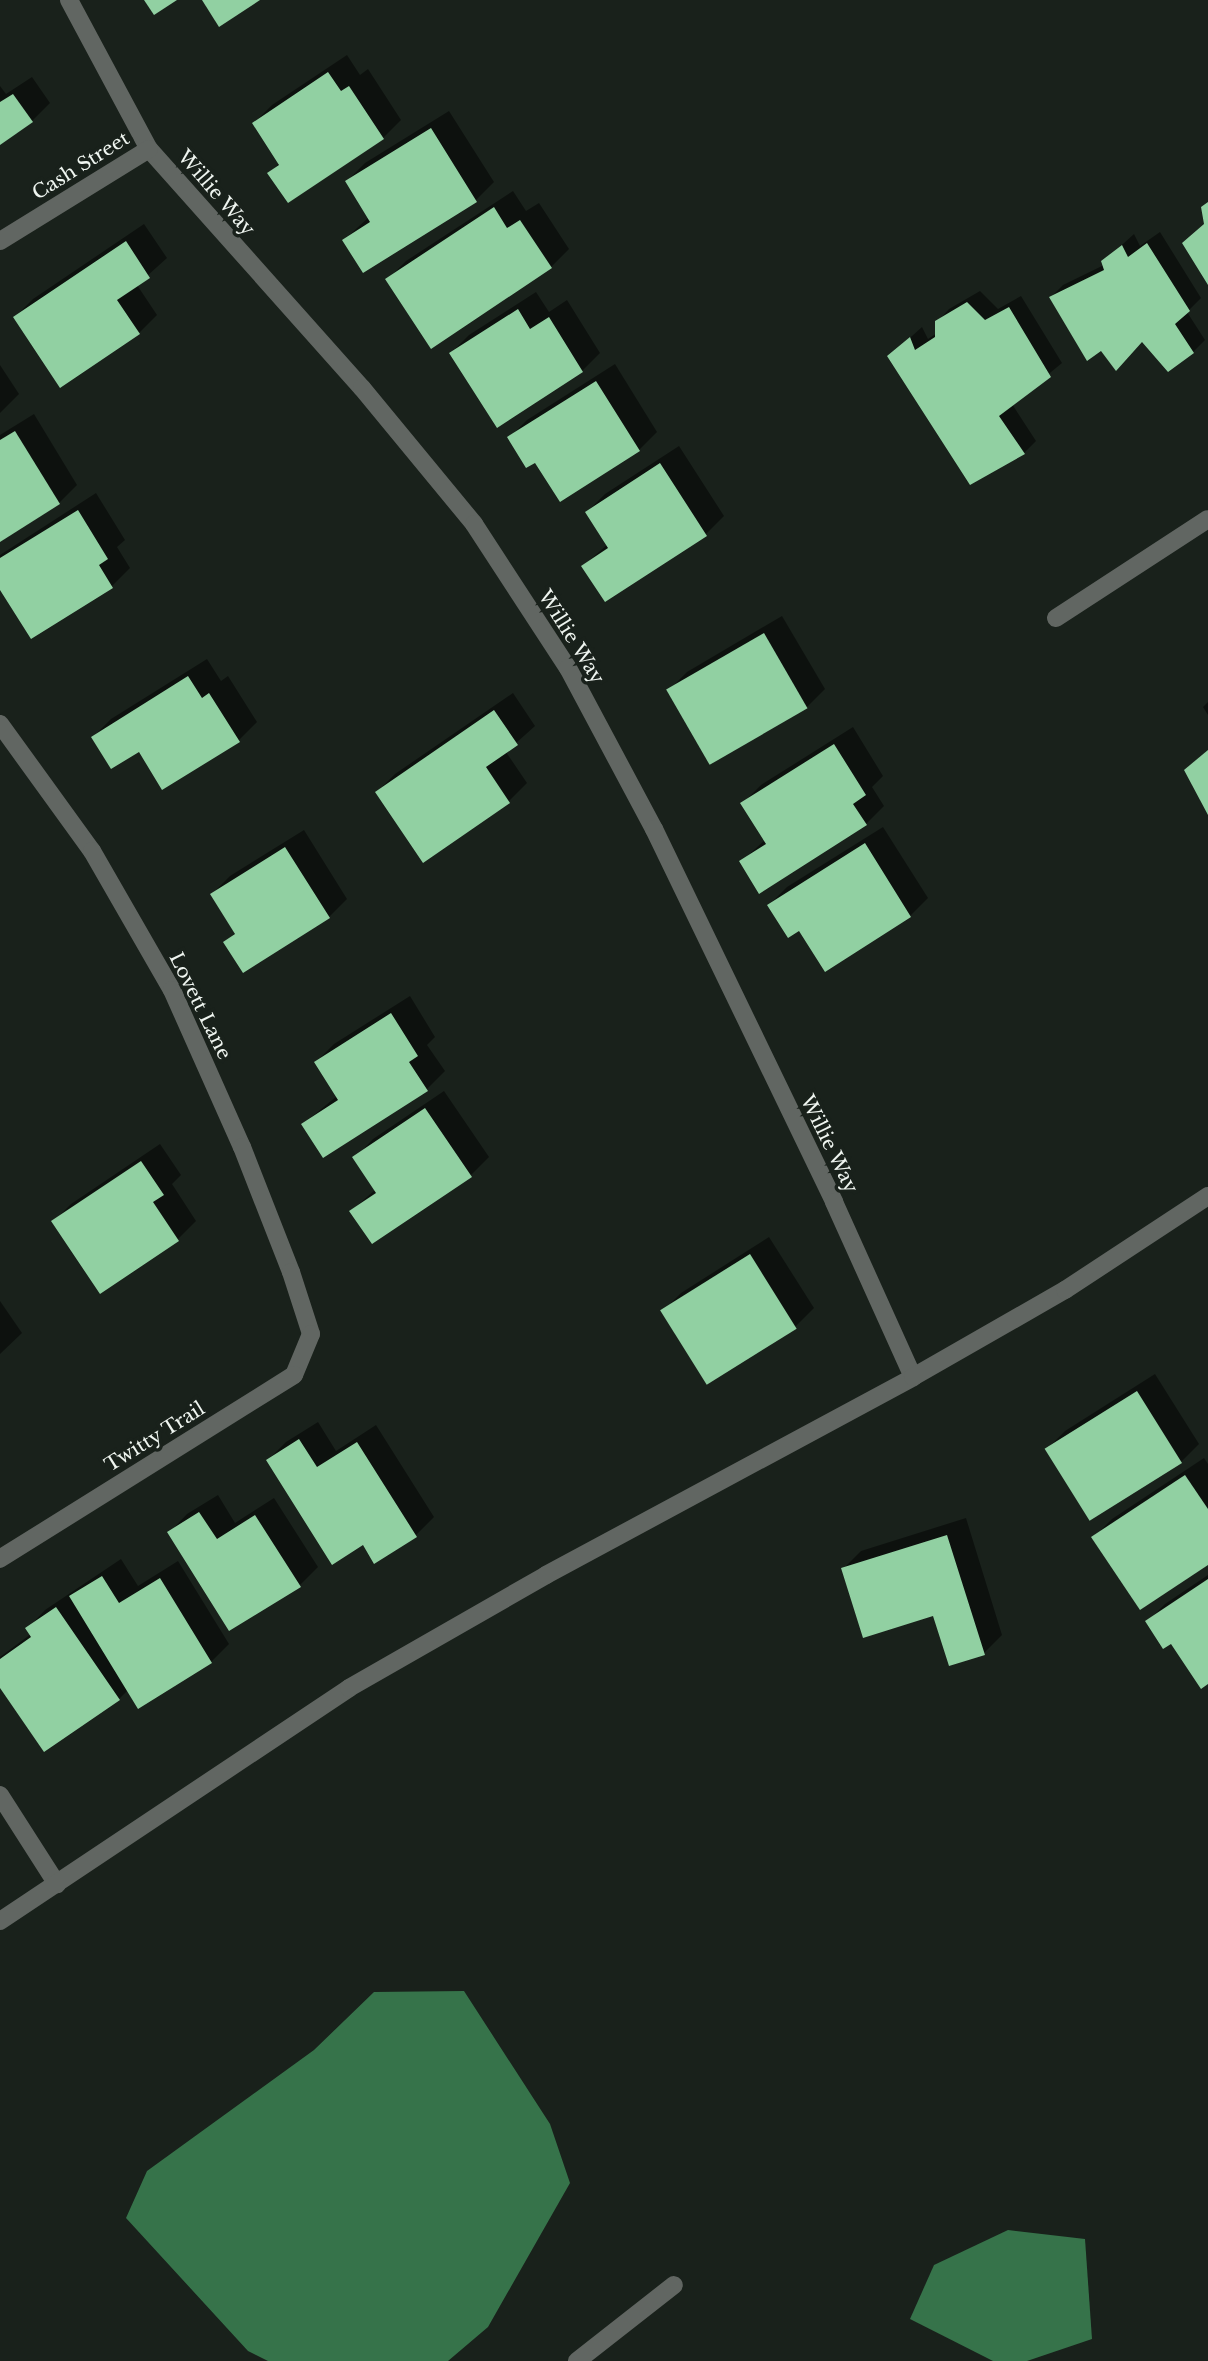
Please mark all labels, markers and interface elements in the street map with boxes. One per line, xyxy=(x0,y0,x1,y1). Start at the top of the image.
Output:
street label: Cash Street xyxy=(28,127,134,205)
street label: Willie Way xyxy=(172,145,260,241)
street label: Willie Way xyxy=(533,586,609,688)
street label: Lovett Lane xyxy=(164,949,236,1063)
street label: Willie Way xyxy=(795,1091,863,1197)
street label: Twitty Trail xyxy=(100,1397,210,1477)

